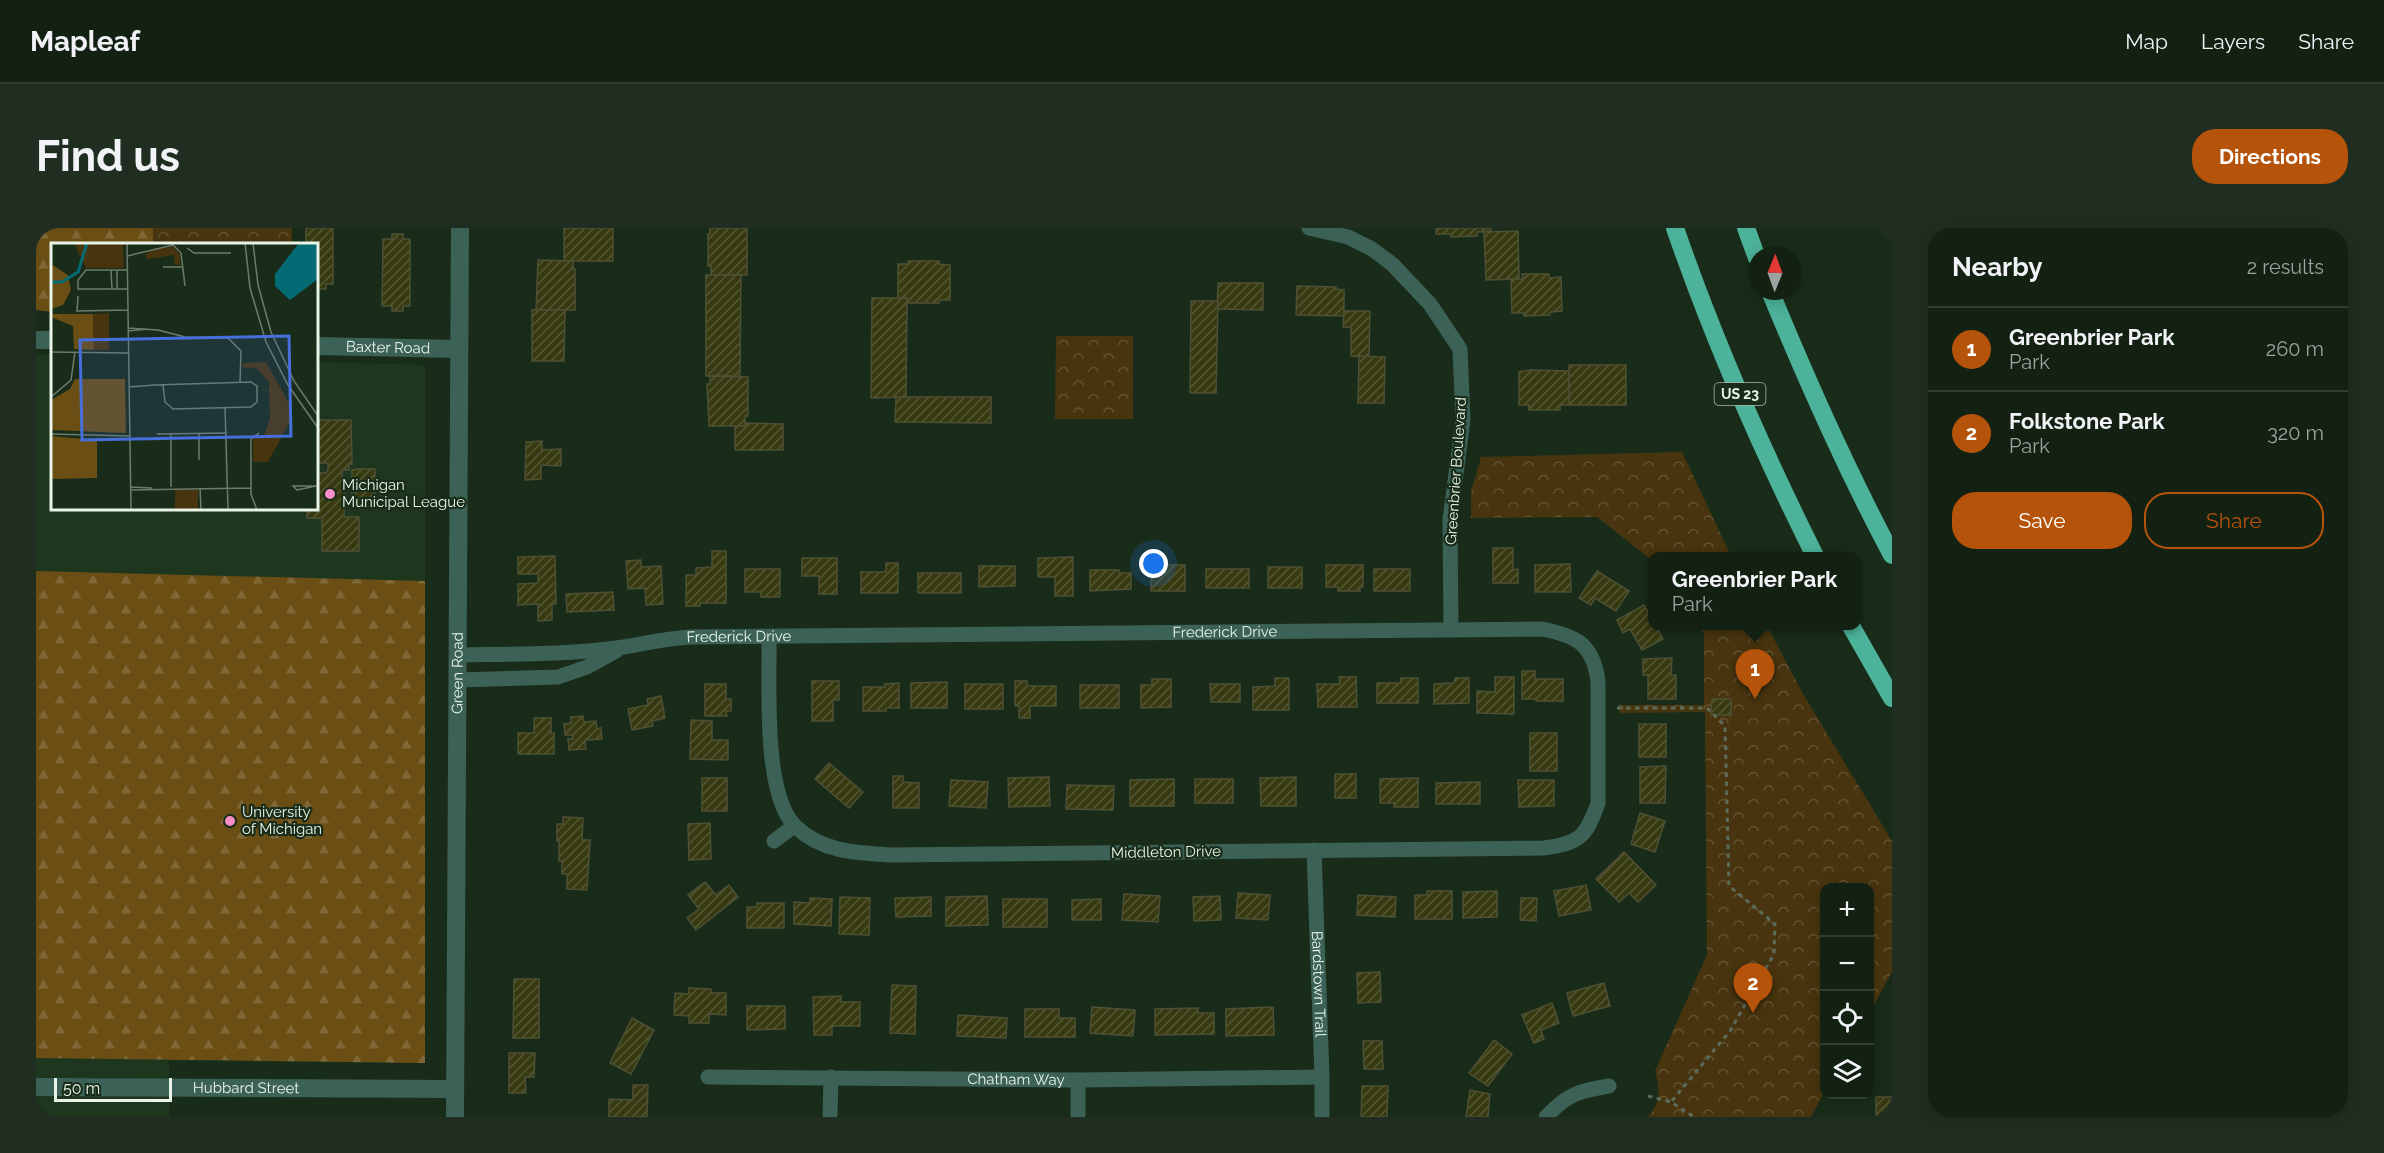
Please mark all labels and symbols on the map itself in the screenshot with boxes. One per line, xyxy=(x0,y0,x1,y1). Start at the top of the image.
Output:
inset map xyxy=(51,243,318,510)
north arrow xyxy=(1748,246,1802,300)
street label: Baxter Road xyxy=(346,338,430,357)
road number: US 23 xyxy=(1714,383,1766,405)
street label: Greenbrier Boulevard xyxy=(1442,396,1470,546)
place label: Michigan Municipal League xyxy=(342,476,465,511)
marker: Michigan Municipal League xyxy=(323,487,337,501)
your location xyxy=(1139,549,1168,578)
street label: Frederick Drive xyxy=(1172,622,1277,641)
street label: Frederick Drive xyxy=(686,627,792,646)
street label: Green Road xyxy=(448,632,467,714)
pin: 1 xyxy=(1736,650,1774,699)
place label: University of Michigan xyxy=(242,803,322,838)
marker: University of Michigan xyxy=(223,814,237,828)
street label: Middleton Drive xyxy=(1111,842,1221,862)
street label: Bardstown Trail xyxy=(1308,930,1330,1038)
pin: 2 xyxy=(1734,964,1772,1013)
street label: Chatham Way xyxy=(967,1070,1065,1089)
scale bar xyxy=(54,1075,172,1102)
street label: Hubbard Street xyxy=(193,1079,299,1097)

